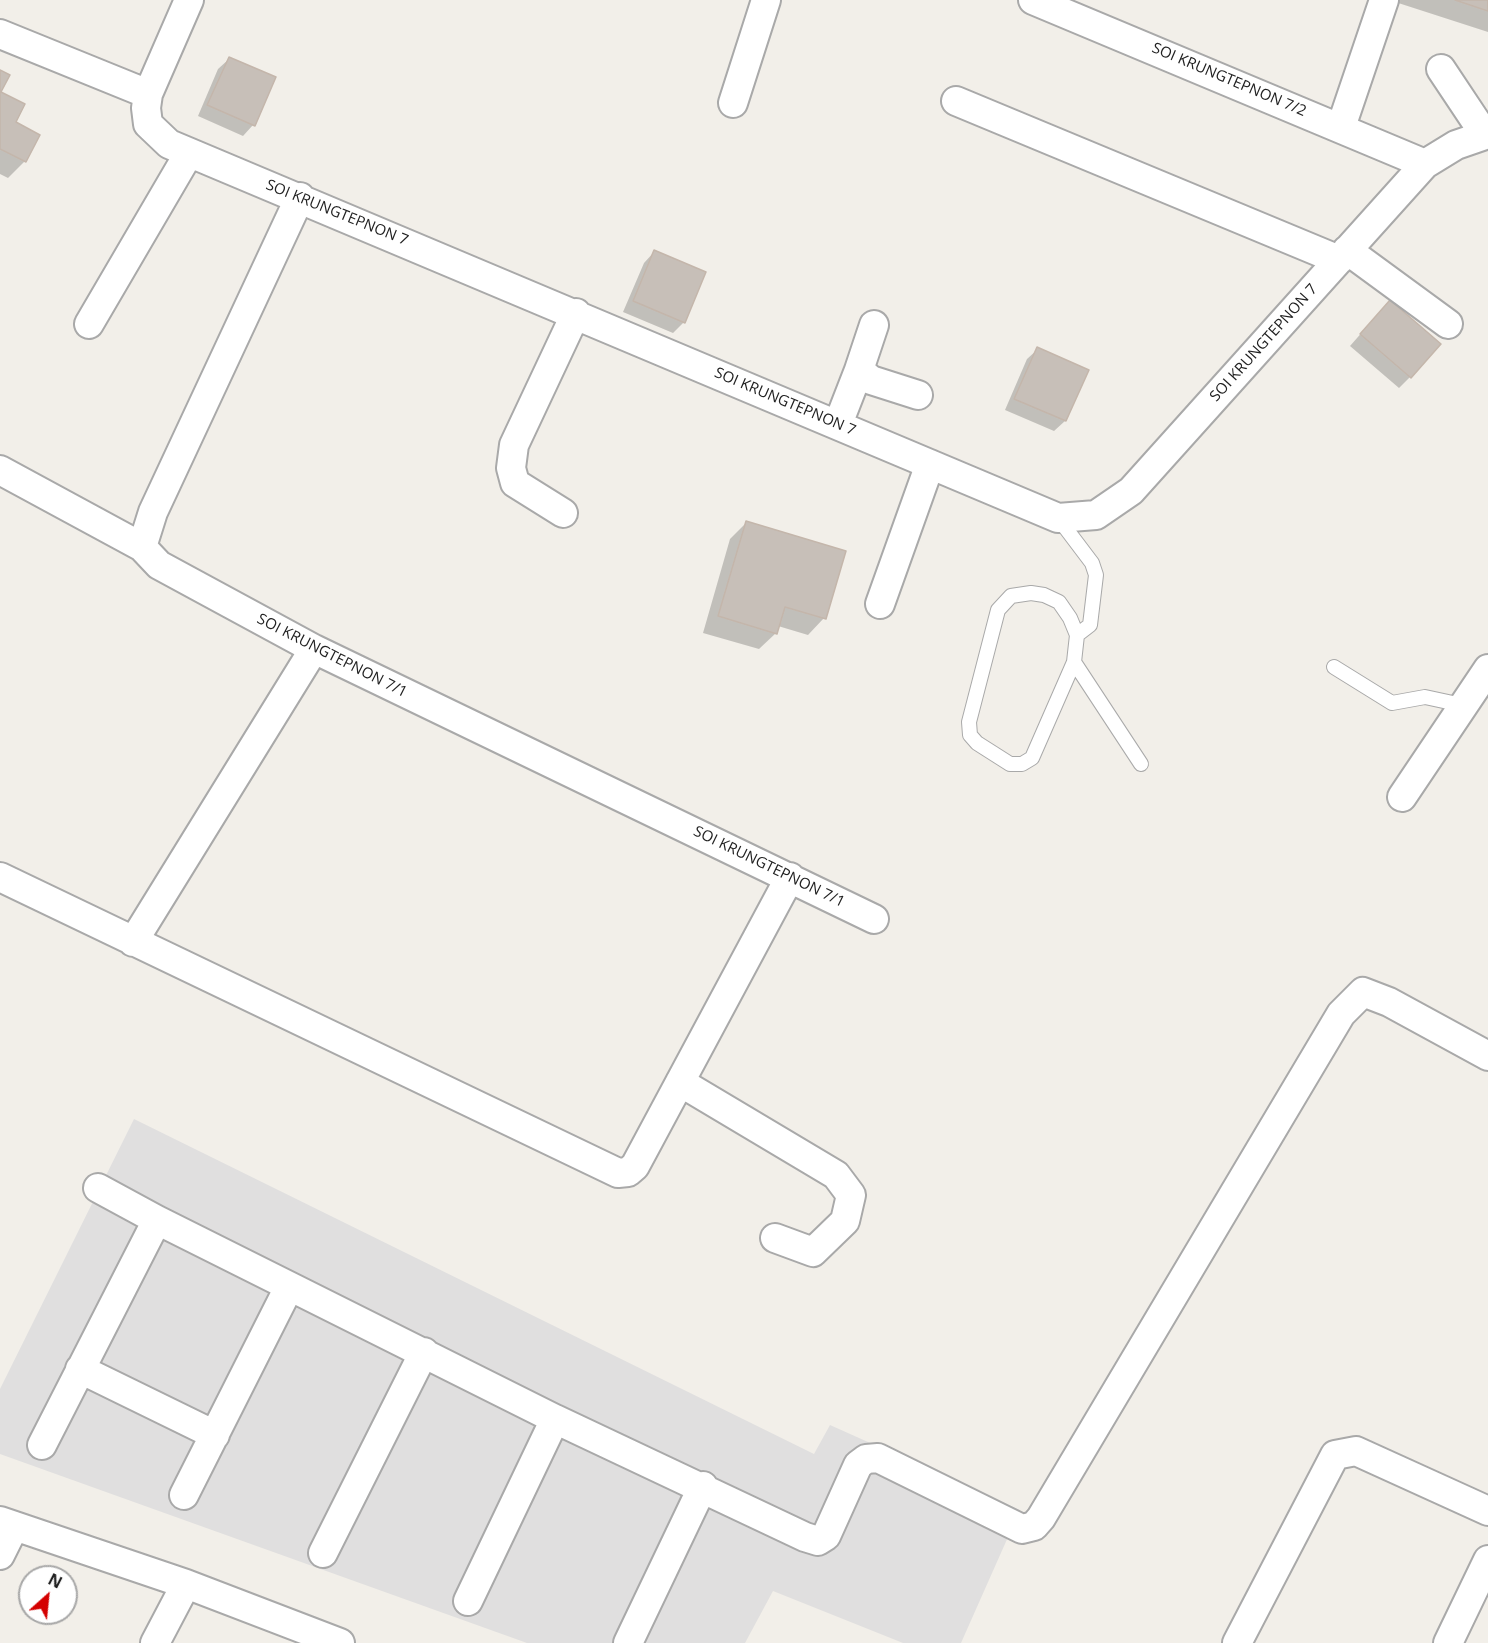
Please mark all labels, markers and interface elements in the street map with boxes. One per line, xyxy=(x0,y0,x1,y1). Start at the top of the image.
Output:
street label: SOI KRUNGTEPNON 7/2 xyxy=(1149,39,1309,121)
street label: SOI KRUNGTEPNON 7 xyxy=(263,176,411,250)
street label: SOI KRUNGTEPNON 7 xyxy=(1206,281,1322,405)
street label: SOI KRUNGTEPNON 7 xyxy=(712,364,858,440)
street label: SOI KRUNGTEPNON 7/1 xyxy=(254,610,410,702)
street label: SOI KRUNGTEPNON 7/1 xyxy=(690,823,848,911)
north arrow xyxy=(18,1565,78,1625)
text: N xyxy=(44,1568,66,1593)

